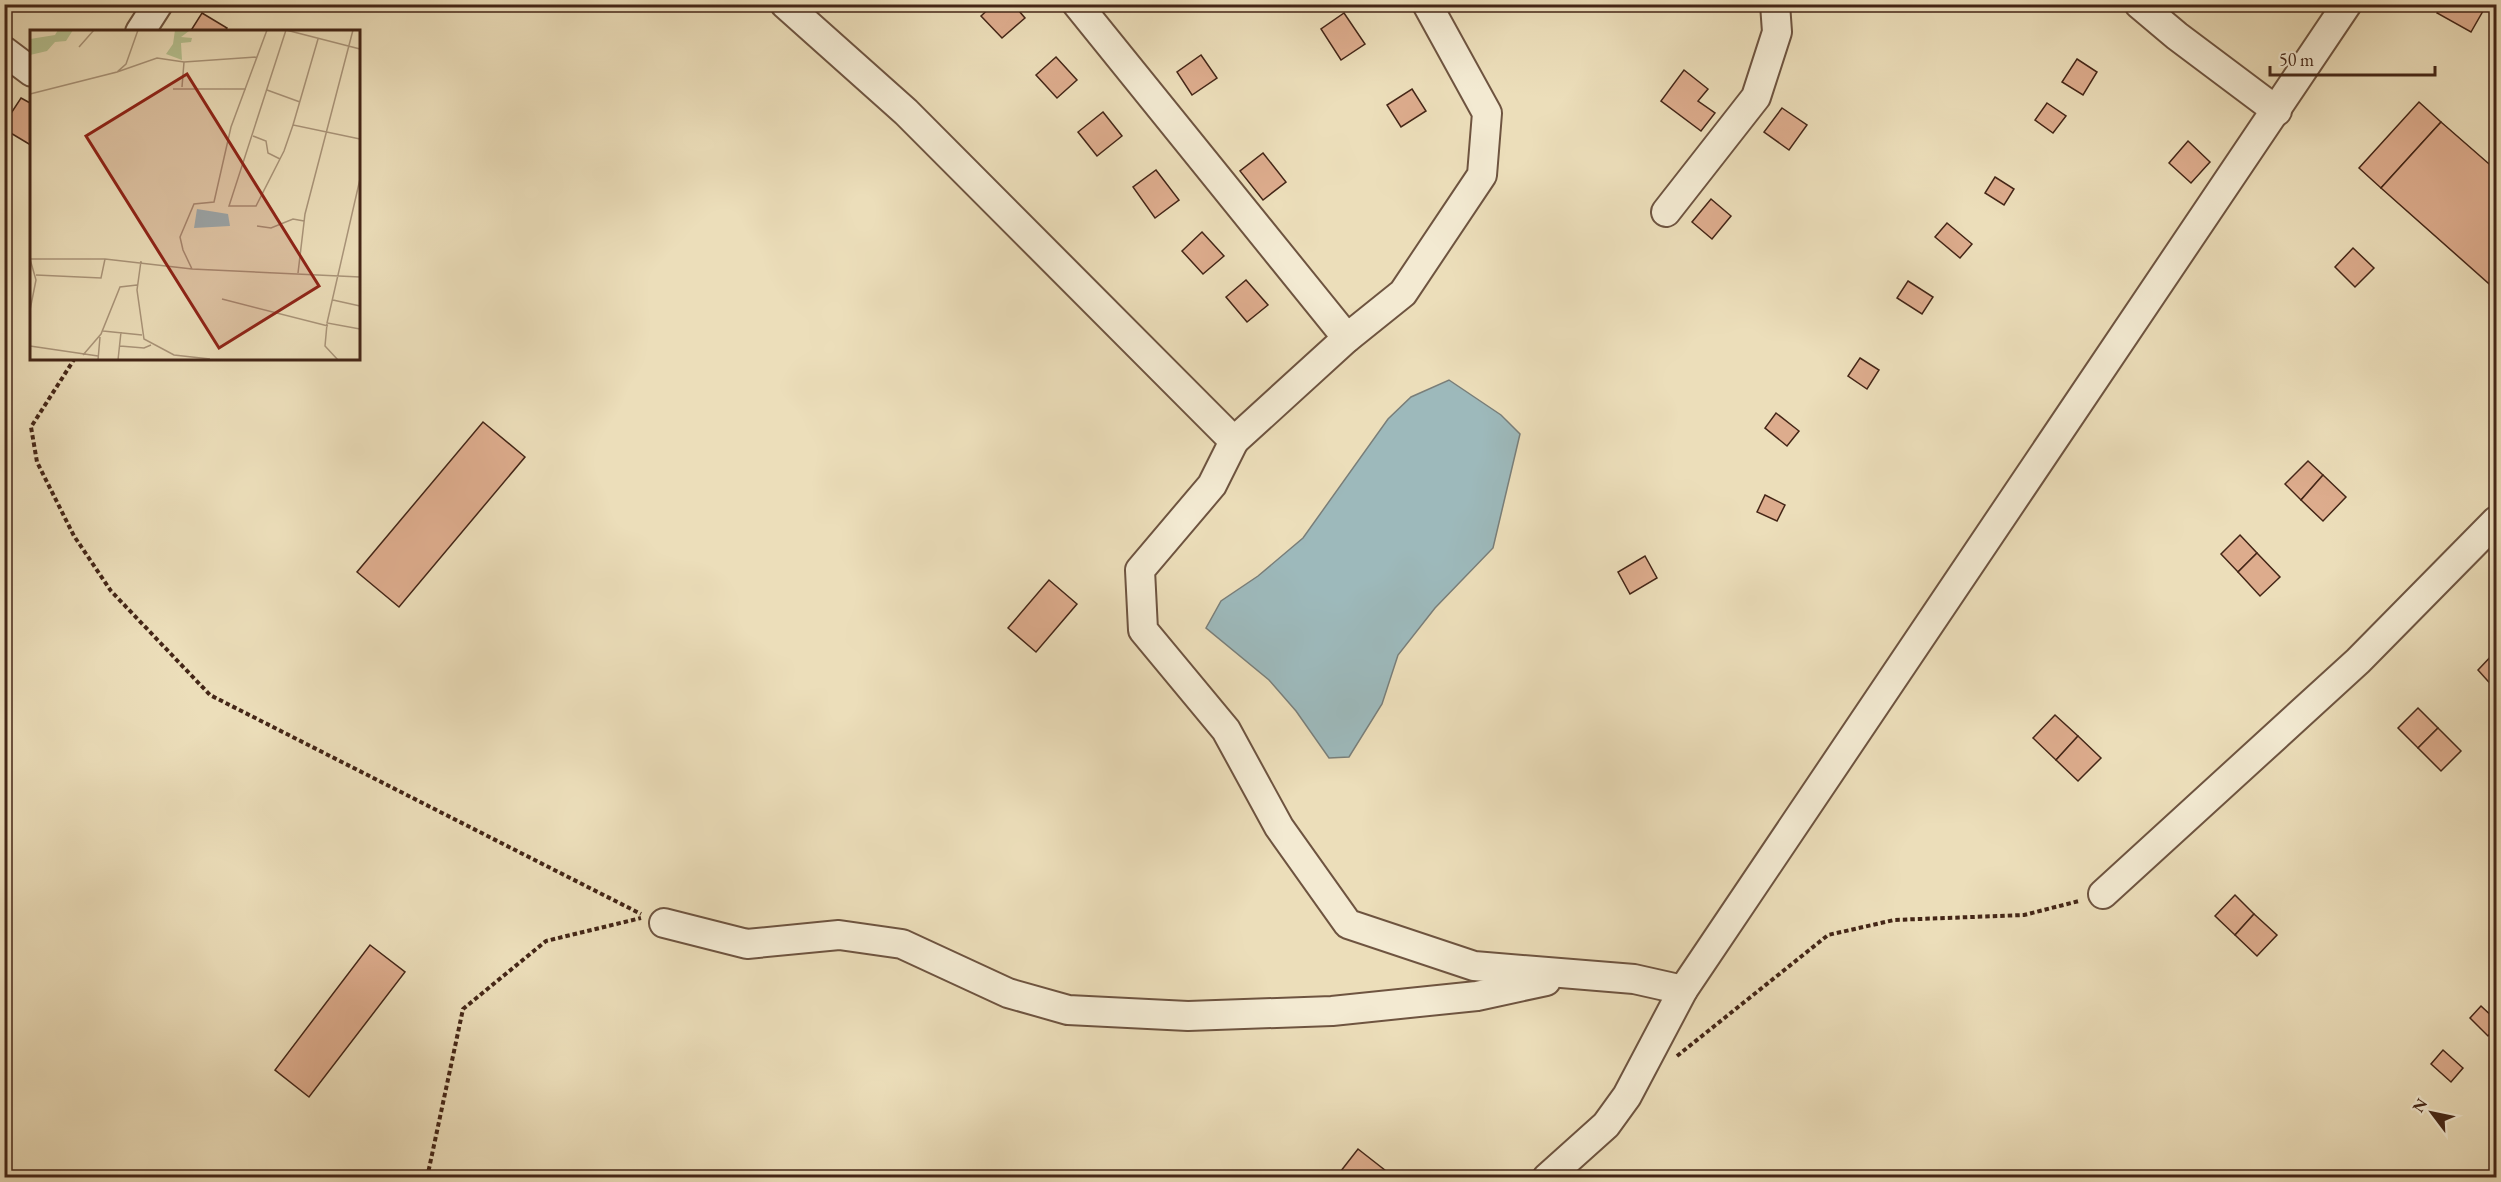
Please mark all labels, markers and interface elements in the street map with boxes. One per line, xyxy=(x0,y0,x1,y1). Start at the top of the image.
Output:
inset map xyxy=(30,30,360,360)
scale bar xyxy=(2270,39,2435,77)
text: 50 m xyxy=(2279,48,2314,71)
north arrow xyxy=(2402,1083,2462,1143)
text: N xyxy=(2407,1094,2432,1116)

